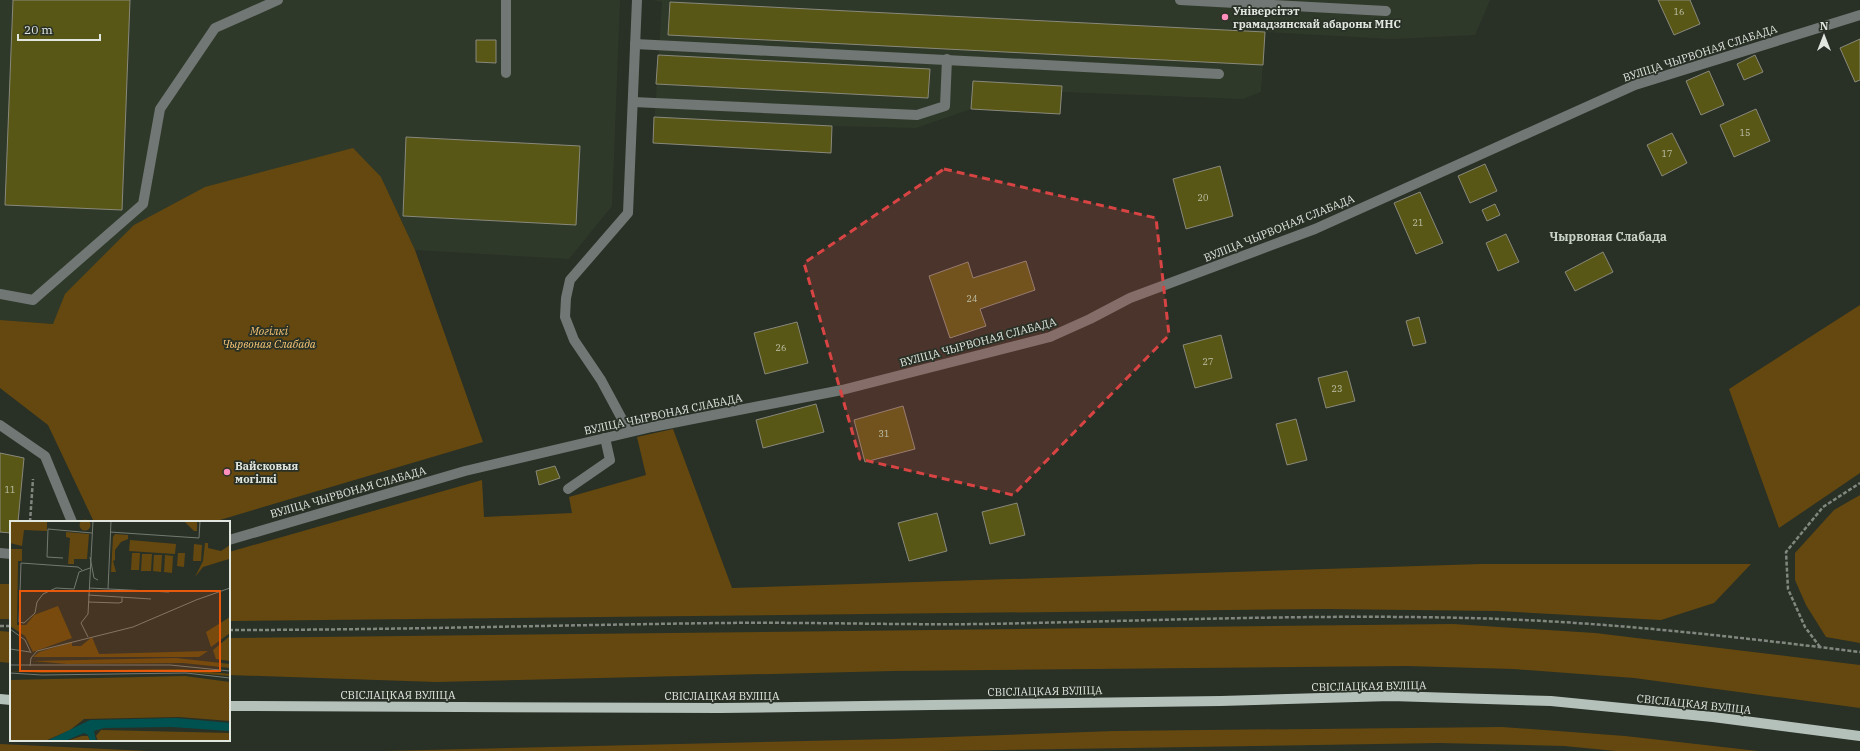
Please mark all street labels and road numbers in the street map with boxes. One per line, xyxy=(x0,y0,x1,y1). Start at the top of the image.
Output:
street label: ВУЛІЦА ЧЫРВОНАЯ СЛАБАДА xyxy=(1621,21,1779,85)
street label: ВУЛІЦА ЧЫРВОНАЯ СЛАБАДА xyxy=(1202,191,1357,265)
street label: ВУЛІЦА ЧЫРВОНАЯ СЛАБАДА xyxy=(898,314,1058,370)
street label: ВУЛІЦА ЧЫРВОНАЯ СЛАБАДА xyxy=(583,390,744,438)
street label: ВУЛІЦА ЧЫРВОНАЯ СЛАБАДА xyxy=(268,463,428,521)
street label: СВІСЛАЦКАЯ ВУЛІЦА xyxy=(1311,678,1427,694)
street label: СВІСЛАЦКАЯ ВУЛІЦА xyxy=(987,683,1103,699)
street label: СВІСЛАЦКАЯ ВУЛІЦА xyxy=(340,688,456,702)
street label: СВІСЛАЦКАЯ ВУЛІЦА xyxy=(664,689,780,703)
street label: СВІСЛАЦКАЯ ВУЛІЦА xyxy=(1636,691,1752,717)

